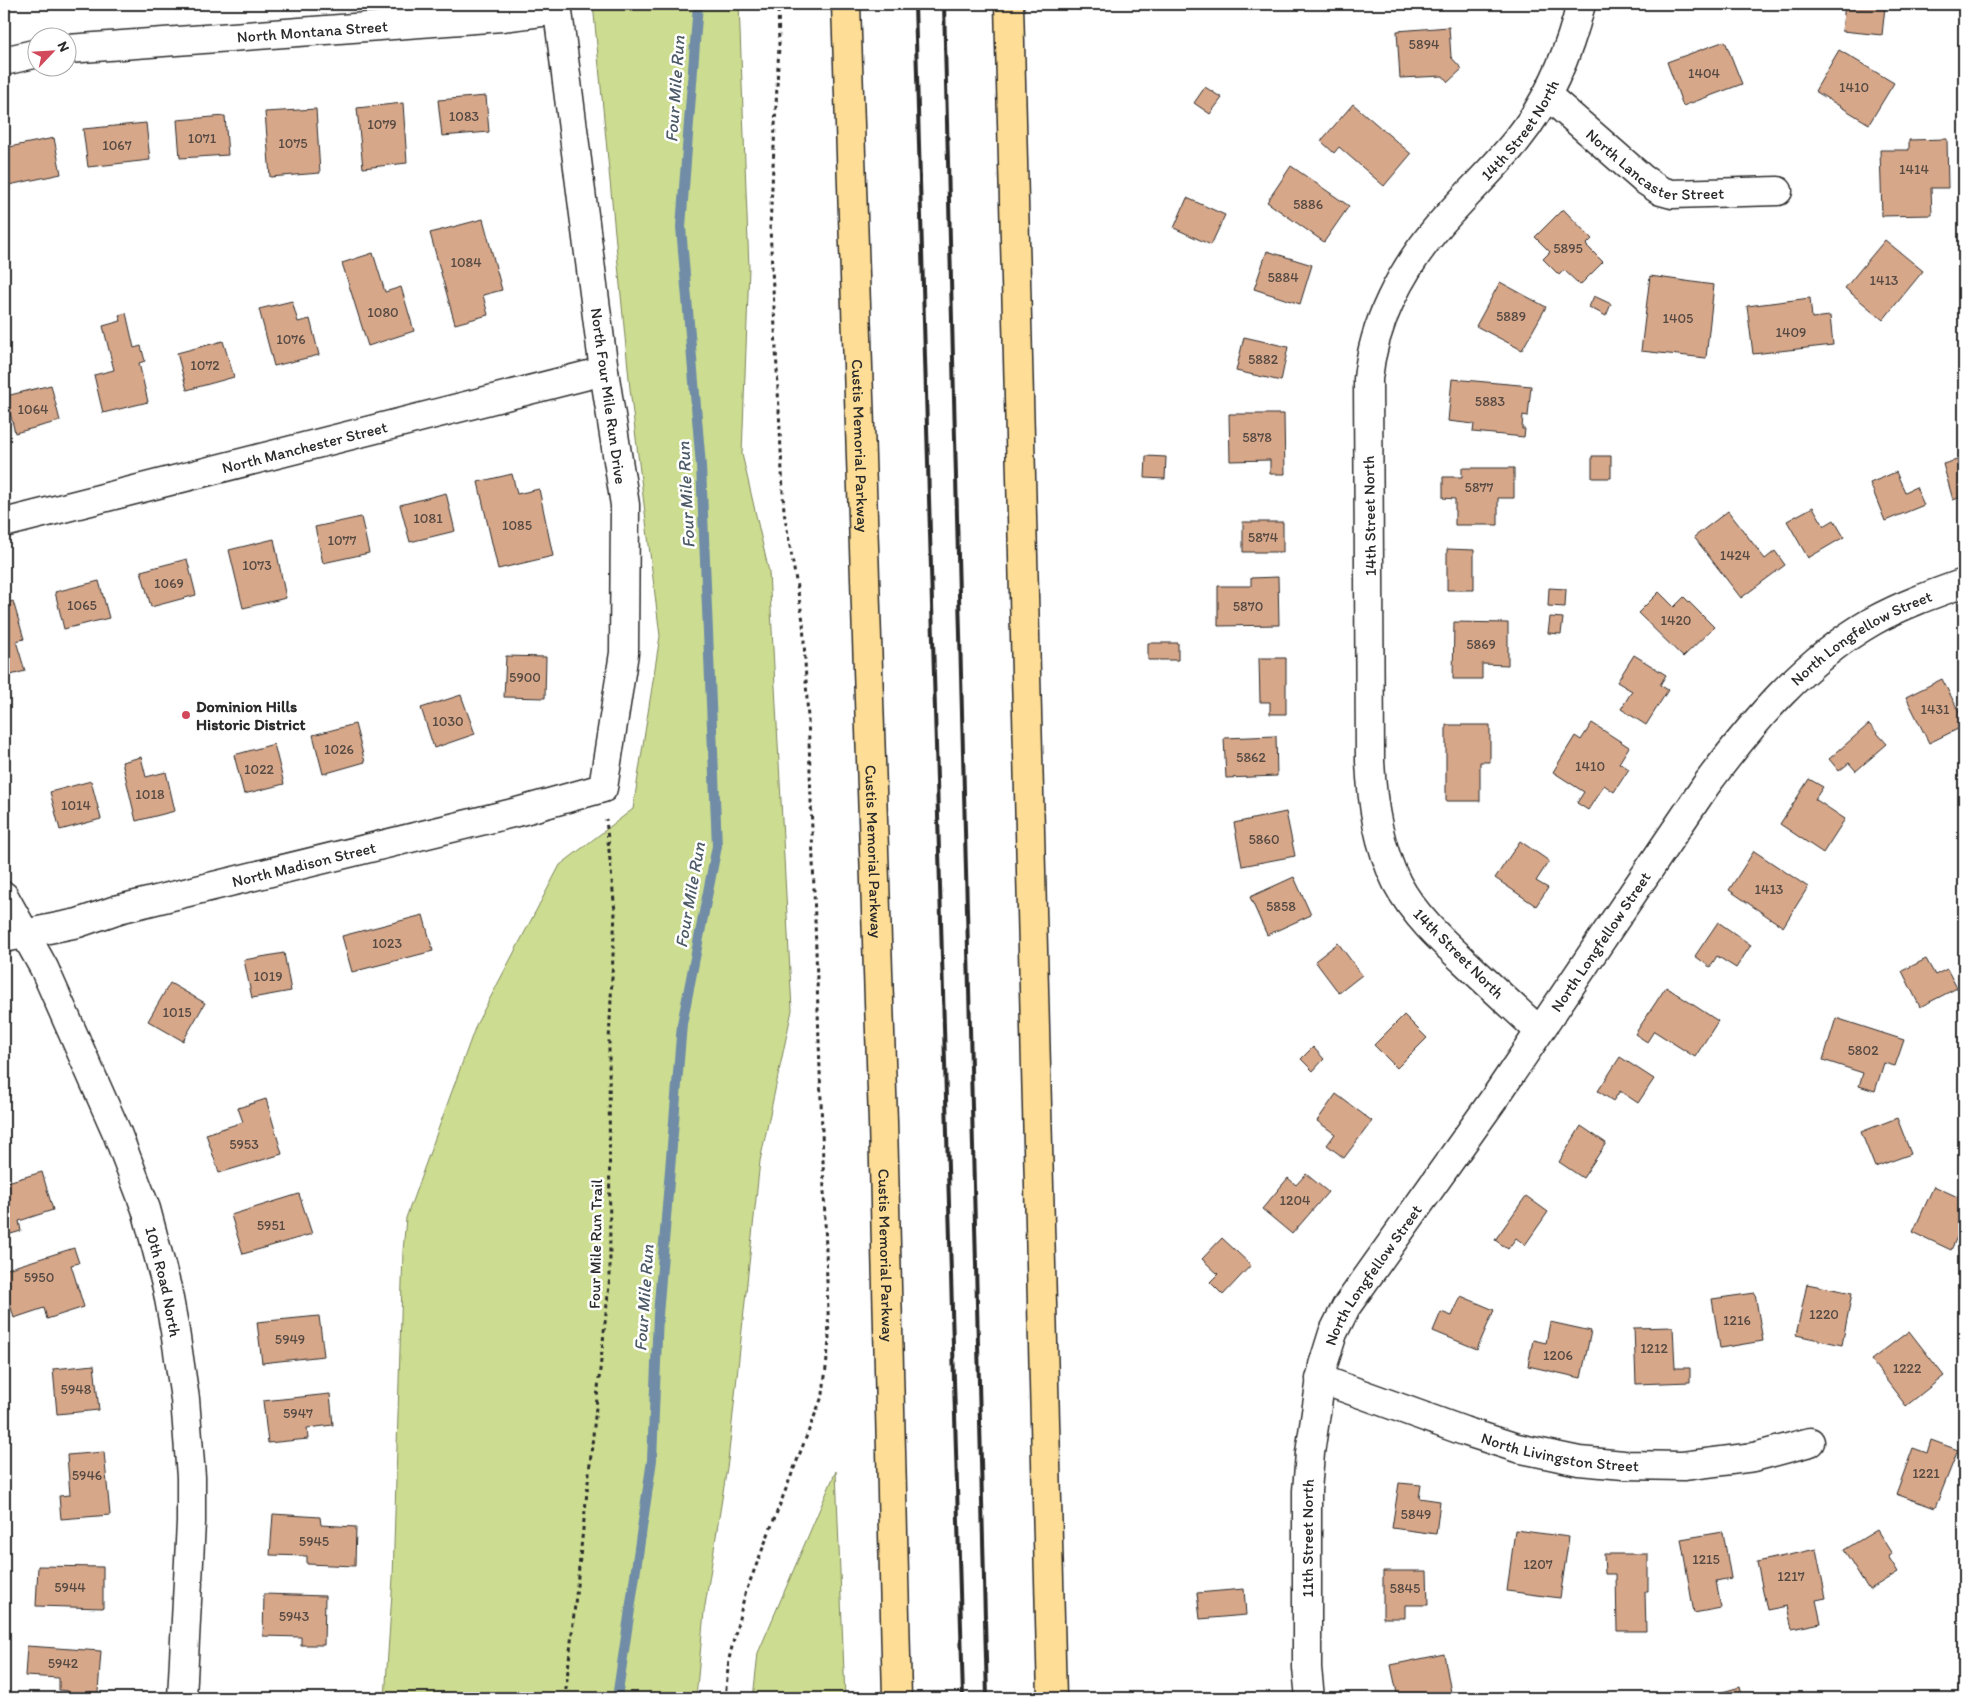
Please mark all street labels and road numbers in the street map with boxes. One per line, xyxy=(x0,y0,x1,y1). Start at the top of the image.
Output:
street label: North Montana Street xyxy=(236,16,389,47)
street label: 14th Street North xyxy=(1477,77,1563,185)
street label: North Lancaster Street xyxy=(1582,125,1724,204)
street label: North Four Mile Run Drive xyxy=(587,307,630,485)
street label: Custis Memorial Parkway xyxy=(848,359,872,533)
street label: North Manchester Street xyxy=(220,417,389,477)
street label: 14th Street North xyxy=(1359,456,1380,576)
street label: North Longfellow Street xyxy=(1787,587,1935,690)
street label: Custis Memorial Parkway xyxy=(861,765,886,939)
street label: North Madison Street xyxy=(230,838,378,891)
street label: North Longfellow Street xyxy=(1547,868,1655,1016)
street label: 14th Street North xyxy=(1409,904,1508,1003)
street label: Custis Memorial Parkway xyxy=(874,1168,897,1343)
street label: Four Mile Run Trail xyxy=(585,1179,606,1309)
street label: North Longfellow Street xyxy=(1321,1201,1426,1348)
street label: 10th Road North xyxy=(141,1224,185,1339)
street label: North Livingston Street xyxy=(1479,1428,1639,1475)
street label: 11th Street North xyxy=(1298,1478,1318,1597)

